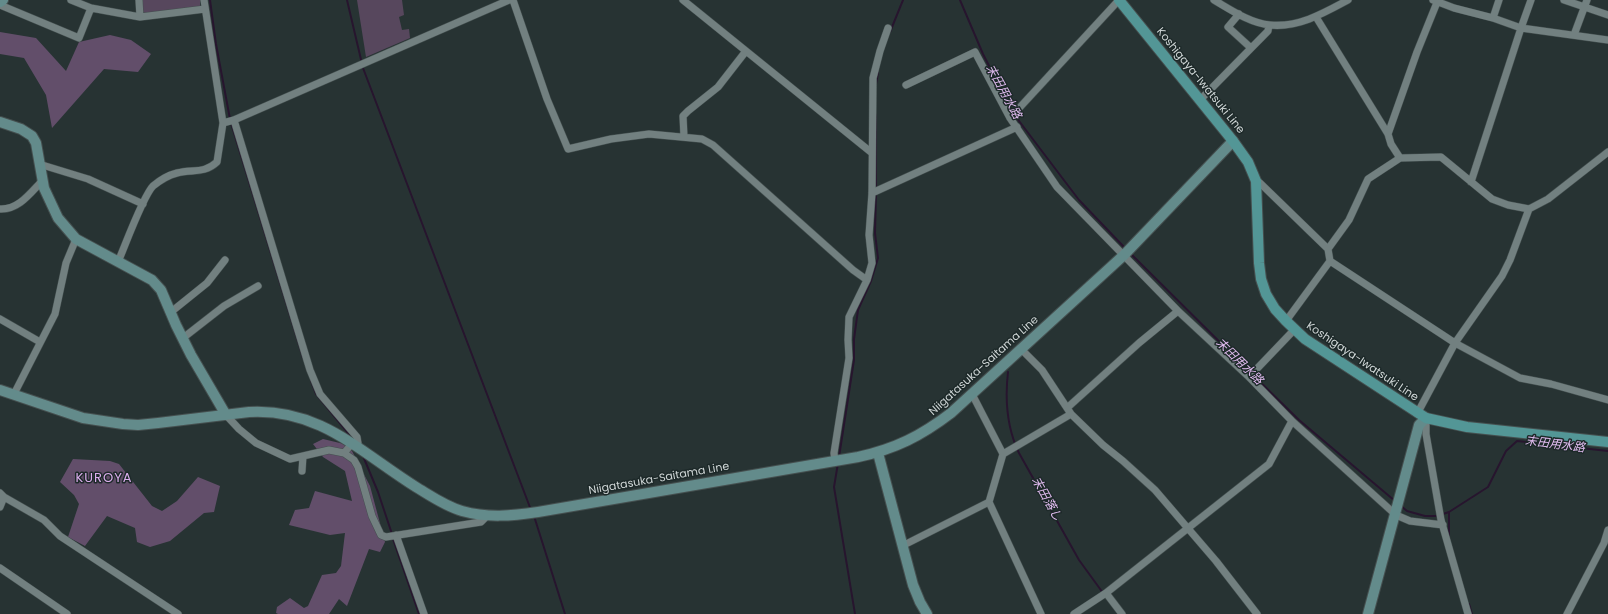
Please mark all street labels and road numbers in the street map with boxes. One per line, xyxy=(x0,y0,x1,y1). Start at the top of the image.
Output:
street label: Koshigaya-Iwatsuki Line xyxy=(1153,25,1247,137)
street label: Niigatasuka-Saitama Line xyxy=(927,313,1041,419)
street label: Koshigaya-Iwatsuki Line xyxy=(1303,320,1421,404)
street label: Niigatasuka-Saitama Line xyxy=(588,460,730,498)

